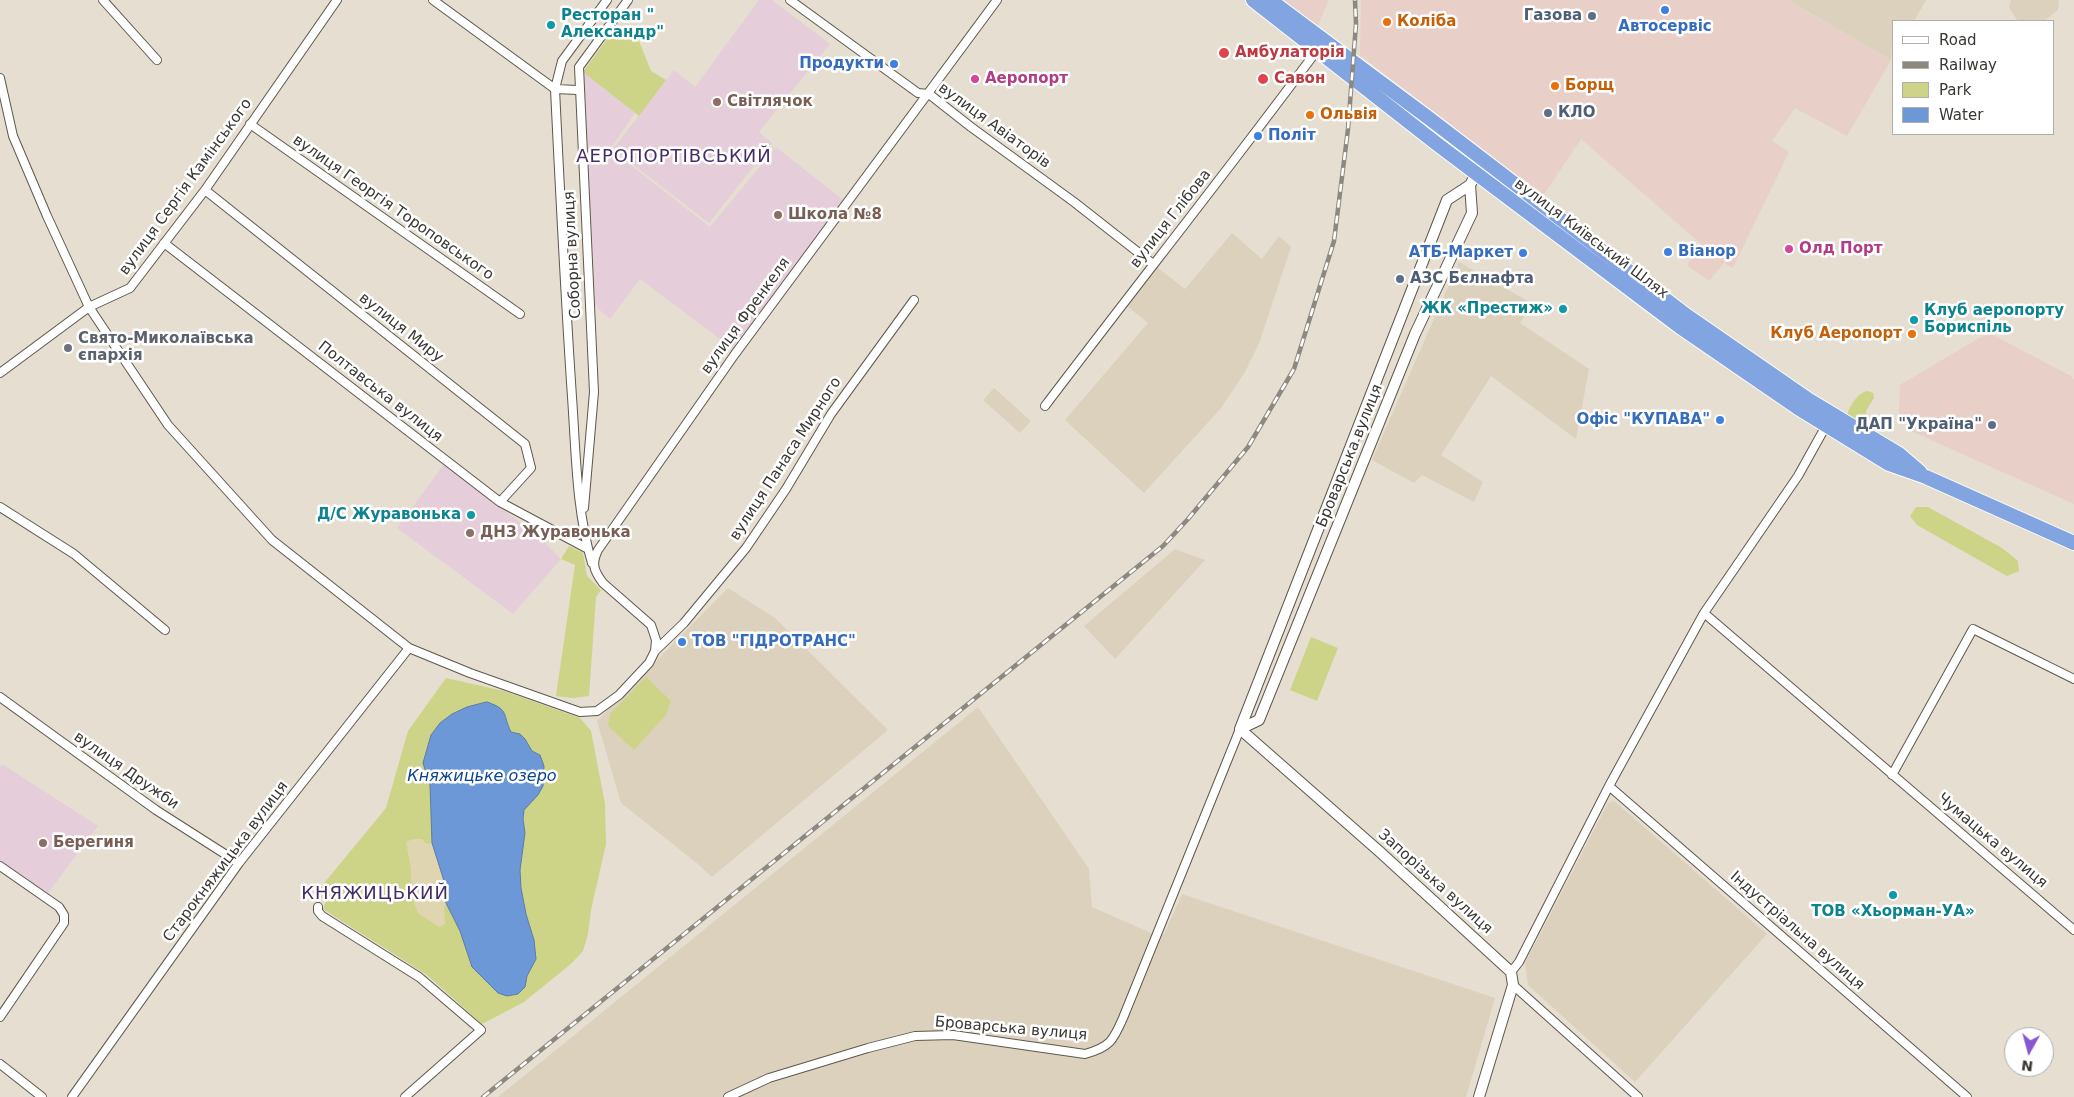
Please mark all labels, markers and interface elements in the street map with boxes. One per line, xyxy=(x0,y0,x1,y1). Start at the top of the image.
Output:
marker: Автосервіс xyxy=(1659,4,1671,16)
place label: Ресторан " Александр" xyxy=(561,7,664,42)
place label: Газова xyxy=(1524,7,1582,25)
marker: Газова xyxy=(1586,10,1598,22)
place label: Коліба xyxy=(1397,13,1456,31)
marker: Коліба xyxy=(1381,16,1393,28)
place label: Автосервіс xyxy=(1618,18,1712,36)
marker: Ресторан " Александр" xyxy=(545,19,557,31)
legend xyxy=(1892,20,2054,135)
text: Road xyxy=(1939,31,1977,49)
place label: Амбулаторія xyxy=(1235,44,1345,62)
marker: Амбулаторія xyxy=(1217,46,1231,60)
place label: Продукти xyxy=(799,55,884,73)
text: Railway xyxy=(1939,56,1997,74)
marker: Продукти xyxy=(888,58,900,70)
place label: Аеропорт xyxy=(985,70,1068,88)
place label: Савон xyxy=(1274,70,1325,88)
marker: Савон xyxy=(1256,72,1270,86)
marker: Аеропорт xyxy=(969,73,981,85)
place label: Борщ xyxy=(1565,77,1614,95)
street label: вулиця Авіаторів xyxy=(935,79,1053,173)
marker: Борщ xyxy=(1549,80,1561,92)
text: Park xyxy=(1939,81,1971,99)
place label: Світлячок xyxy=(727,93,813,111)
street label: вулиця Сергія Камінського xyxy=(116,95,256,279)
marker: Світлячок xyxy=(711,96,723,108)
place label: КЛО xyxy=(1558,104,1595,122)
place label: Ольвія xyxy=(1320,106,1377,124)
text: Water xyxy=(1939,106,1983,124)
marker: КЛО xyxy=(1542,107,1554,119)
marker: Ольвія xyxy=(1304,109,1316,121)
place label: Політ xyxy=(1268,127,1316,145)
marker: Політ xyxy=(1252,130,1264,142)
street label: вулиця Георгія Тороповського xyxy=(289,131,497,285)
district label: АЕРОПОРТІВСЬКИЙ xyxy=(574,146,774,168)
street label: вулиця Глібова xyxy=(1127,166,1215,272)
street label: вулиця Київський Шлях xyxy=(1510,175,1672,303)
street label: Соборна вулиця xyxy=(561,191,585,319)
place label: Школа №8 xyxy=(788,206,882,224)
marker: Школа №8 xyxy=(772,209,784,221)
place label: Олд Порт xyxy=(1799,240,1882,258)
place label: Віанор xyxy=(1678,243,1736,261)
marker: Олд Порт xyxy=(1783,243,1795,255)
place label: АТБ-Маркет xyxy=(1409,244,1513,262)
marker: Віанор xyxy=(1662,246,1674,258)
marker: АТБ-Маркет xyxy=(1517,247,1529,259)
street label: вулиця Френкеля xyxy=(698,254,794,378)
place label: АЗС Бєлнафта xyxy=(1410,270,1534,288)
marker: АЗС Бєлнафта xyxy=(1394,273,1406,285)
street label: вулиця Миру xyxy=(355,289,447,367)
place label: ЖК «Престиж» xyxy=(1421,300,1553,318)
place label: Клуб аеропорту Бориспіль xyxy=(1924,302,2064,337)
marker: ЖК «Престиж» xyxy=(1557,303,1569,315)
marker: Клуб аеропорту Бориспіль xyxy=(1908,314,1920,326)
place label: Клуб Аеропорт xyxy=(1770,325,1902,343)
marker: Клуб Аеропорт xyxy=(1906,328,1918,340)
place label: Свято-Миколаївська єпархія xyxy=(78,330,254,365)
street label: Полтавська вулиця xyxy=(314,338,446,446)
marker: Свято-Миколаївська єпархія xyxy=(62,342,74,354)
street label: вулиця Панаса Мирного xyxy=(726,374,846,544)
street label: Броварська вулиця xyxy=(1313,382,1387,530)
place label: Офіс "КУПАВА" xyxy=(1576,411,1710,429)
marker: Офіс "КУПАВА" xyxy=(1714,414,1726,426)
place label: ДАП "Україна" xyxy=(1855,416,1982,434)
marker: ДАП "Україна" xyxy=(1986,419,1998,431)
place label: Д/С Журавонька xyxy=(317,506,461,524)
marker: Д/С Журавонька xyxy=(465,509,477,521)
place label: ДНЗ Журавонька xyxy=(480,524,631,542)
marker: ДНЗ Журавонька xyxy=(464,527,476,539)
place label: ТОВ "ГІДРОТРАНС" xyxy=(692,633,856,651)
marker: ТОВ "ГІДРОТРАНС" xyxy=(676,636,688,648)
street label: вулиця Дружби xyxy=(70,728,182,814)
water label: Княжицьке озеро xyxy=(407,767,557,787)
street label: Старокняжицька вулиця xyxy=(160,778,292,946)
street label: Чумацька вулиця xyxy=(1933,790,2051,892)
street label: Запорізька вулиця xyxy=(1374,826,1496,938)
place label: Берегиня xyxy=(53,834,134,852)
marker: Берегиня xyxy=(37,837,49,849)
street label: Індустріальна вулиця xyxy=(1726,868,1868,994)
district label: КНЯЖИЦЬКИЙ xyxy=(300,883,450,905)
marker: ТОВ «Хьорман-УА» xyxy=(1887,889,1899,901)
place label: ТОВ «Хьорман-УА» xyxy=(1811,903,1975,921)
street label: Броварська вулиця xyxy=(934,1013,1088,1045)
north arrow xyxy=(2004,1027,2054,1077)
text: N xyxy=(2021,1057,2034,1075)

